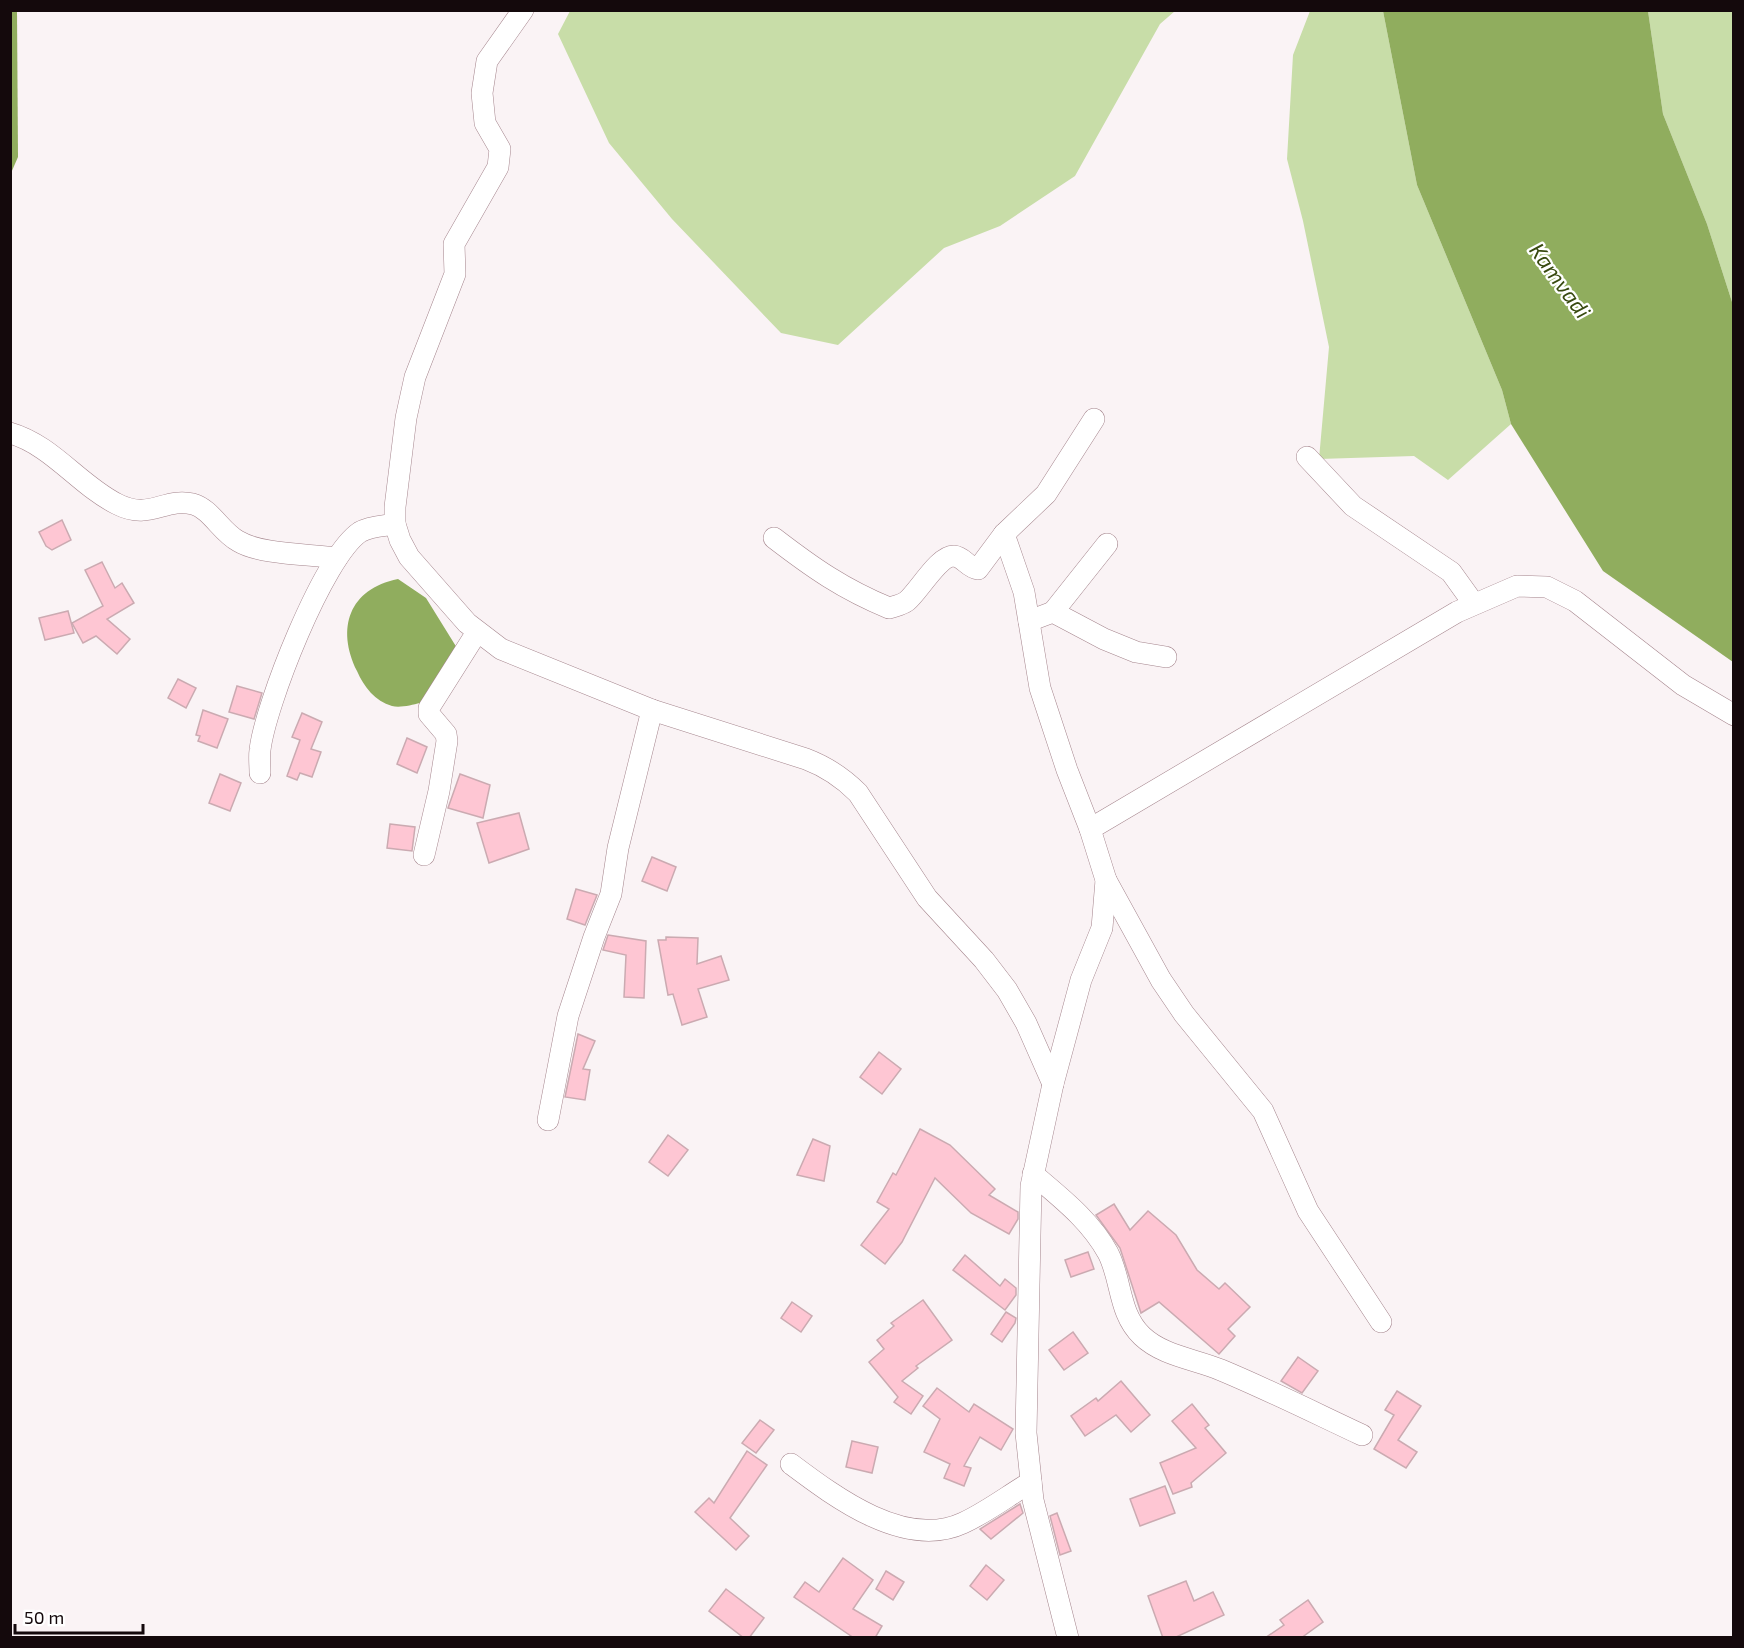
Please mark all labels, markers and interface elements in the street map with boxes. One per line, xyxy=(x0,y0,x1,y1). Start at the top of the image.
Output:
water label: Kamvadi xyxy=(1525,237,1597,323)
scale bar xyxy=(15,1597,142,1635)
text: 50 m xyxy=(24,1606,64,1628)

